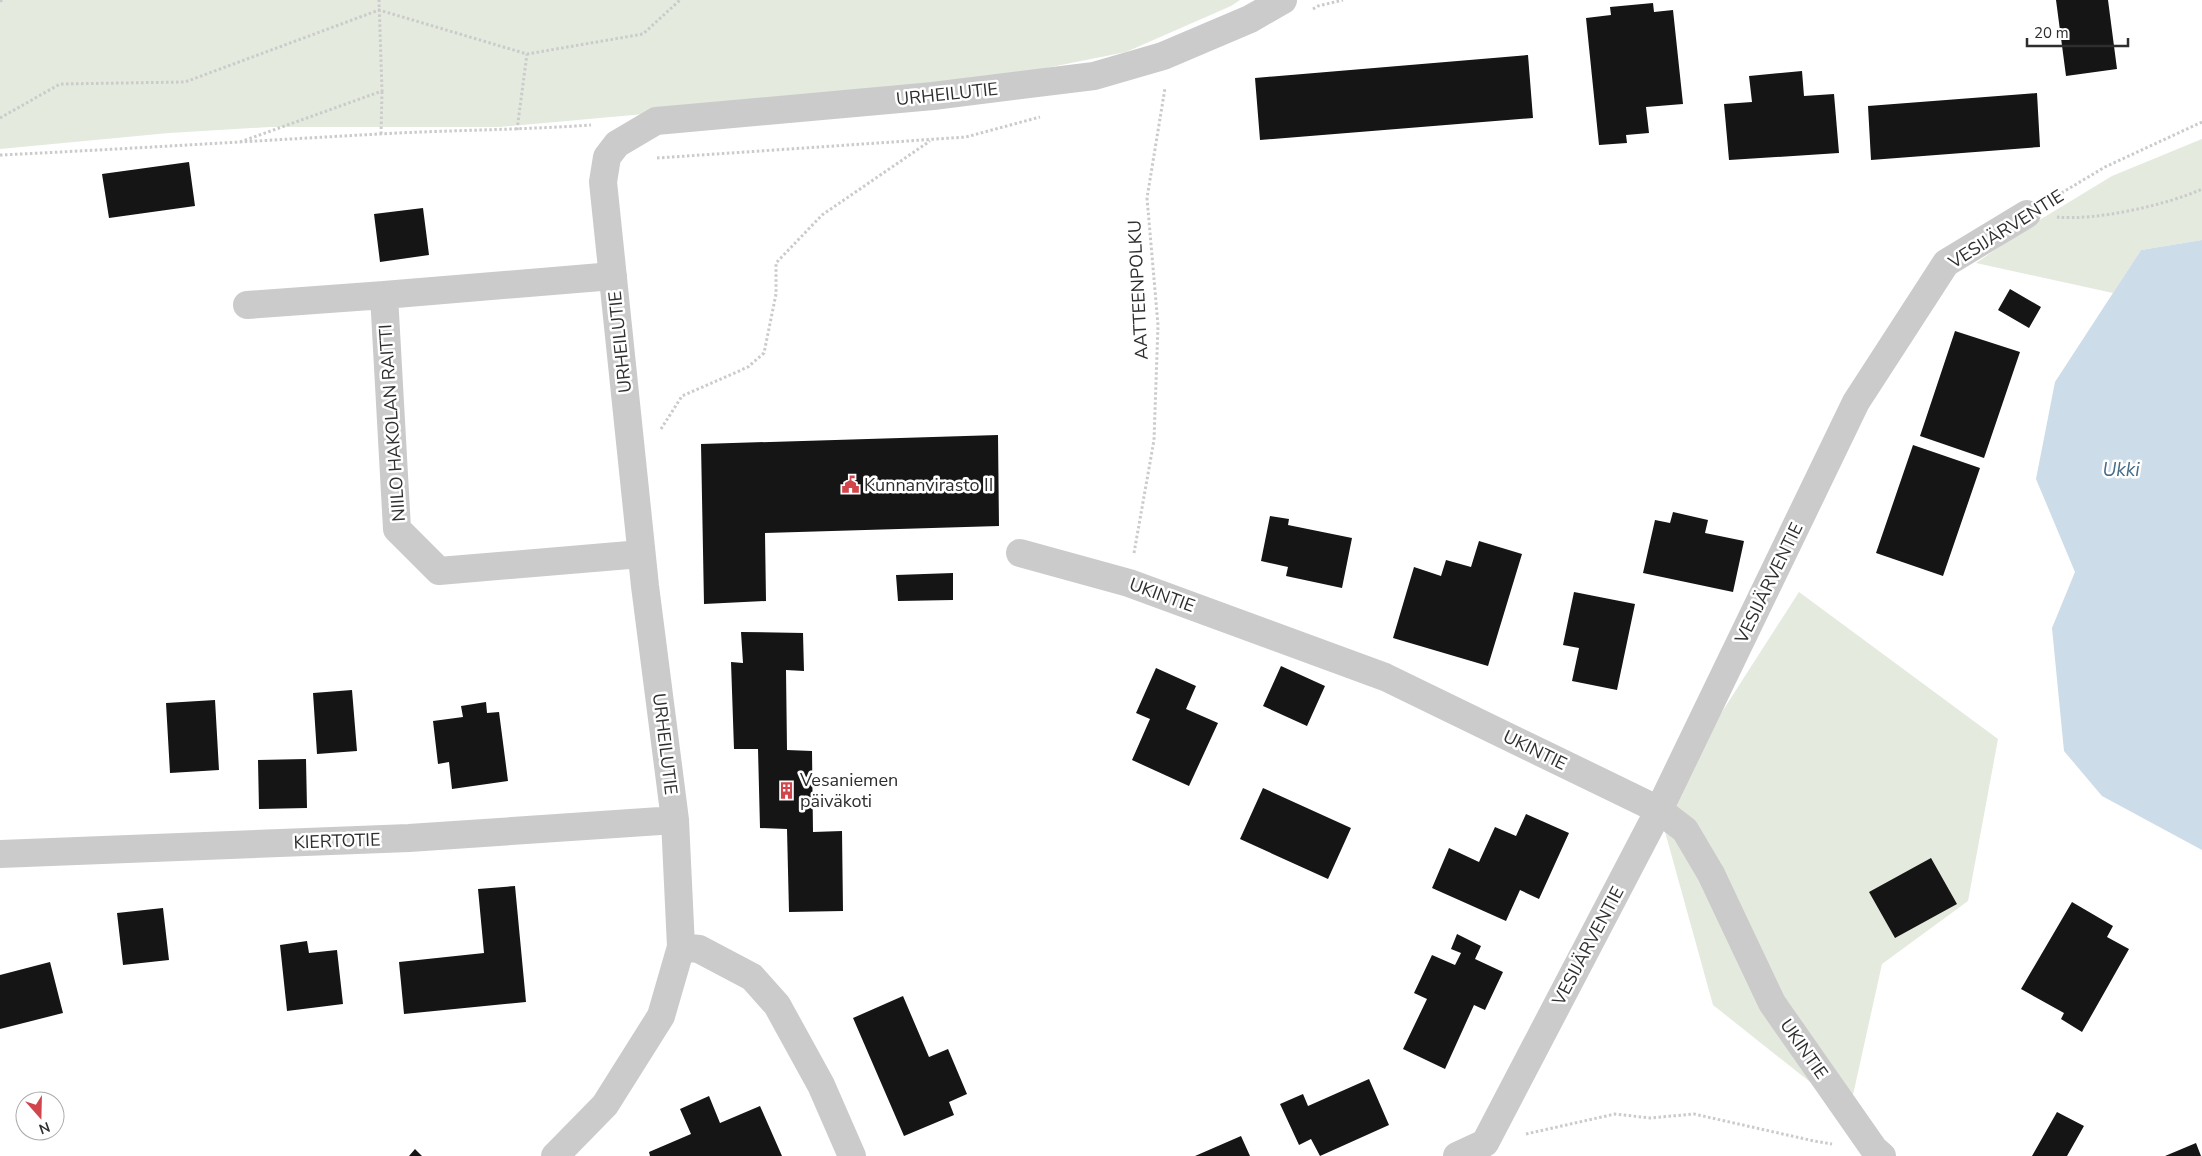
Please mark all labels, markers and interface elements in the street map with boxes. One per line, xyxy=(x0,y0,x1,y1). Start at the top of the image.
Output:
scale bar xyxy=(2027,15,2128,47)
text: 20 m xyxy=(2034,23,2069,43)
street label: URHEILUTIE xyxy=(895,77,999,111)
street label: VESIJÄRVENTIE xyxy=(1943,184,2068,275)
street label: AATTEENPOLKU xyxy=(1122,219,1154,361)
street label: URHEILUTIE xyxy=(603,290,637,394)
street label: NIILO HAKOLAN RAITTI xyxy=(373,323,411,523)
water label: Ukki xyxy=(2102,457,2140,483)
place label: Kunnanvirasto II xyxy=(864,473,993,497)
public building icon: Kunnanvirasto II xyxy=(840,475,860,495)
street label: VESIJÄRVENTIE xyxy=(1729,519,1809,648)
street label: UKINTIE xyxy=(1126,572,1198,618)
street label: URHEILUTIE xyxy=(647,692,683,796)
street label: UKINTIE xyxy=(1499,724,1571,776)
place label: Vesaniemen päiväkoti xyxy=(799,768,898,813)
building icon: Vesaniemen päiväkoti xyxy=(776,780,796,800)
street label: KIERTOTIE xyxy=(293,827,381,855)
street label: VESIJÄRVENTIE xyxy=(1546,882,1629,1011)
street label: UKINTIE xyxy=(1775,1014,1833,1084)
north arrow xyxy=(15,1091,65,1141)
text: N xyxy=(36,1117,52,1138)

